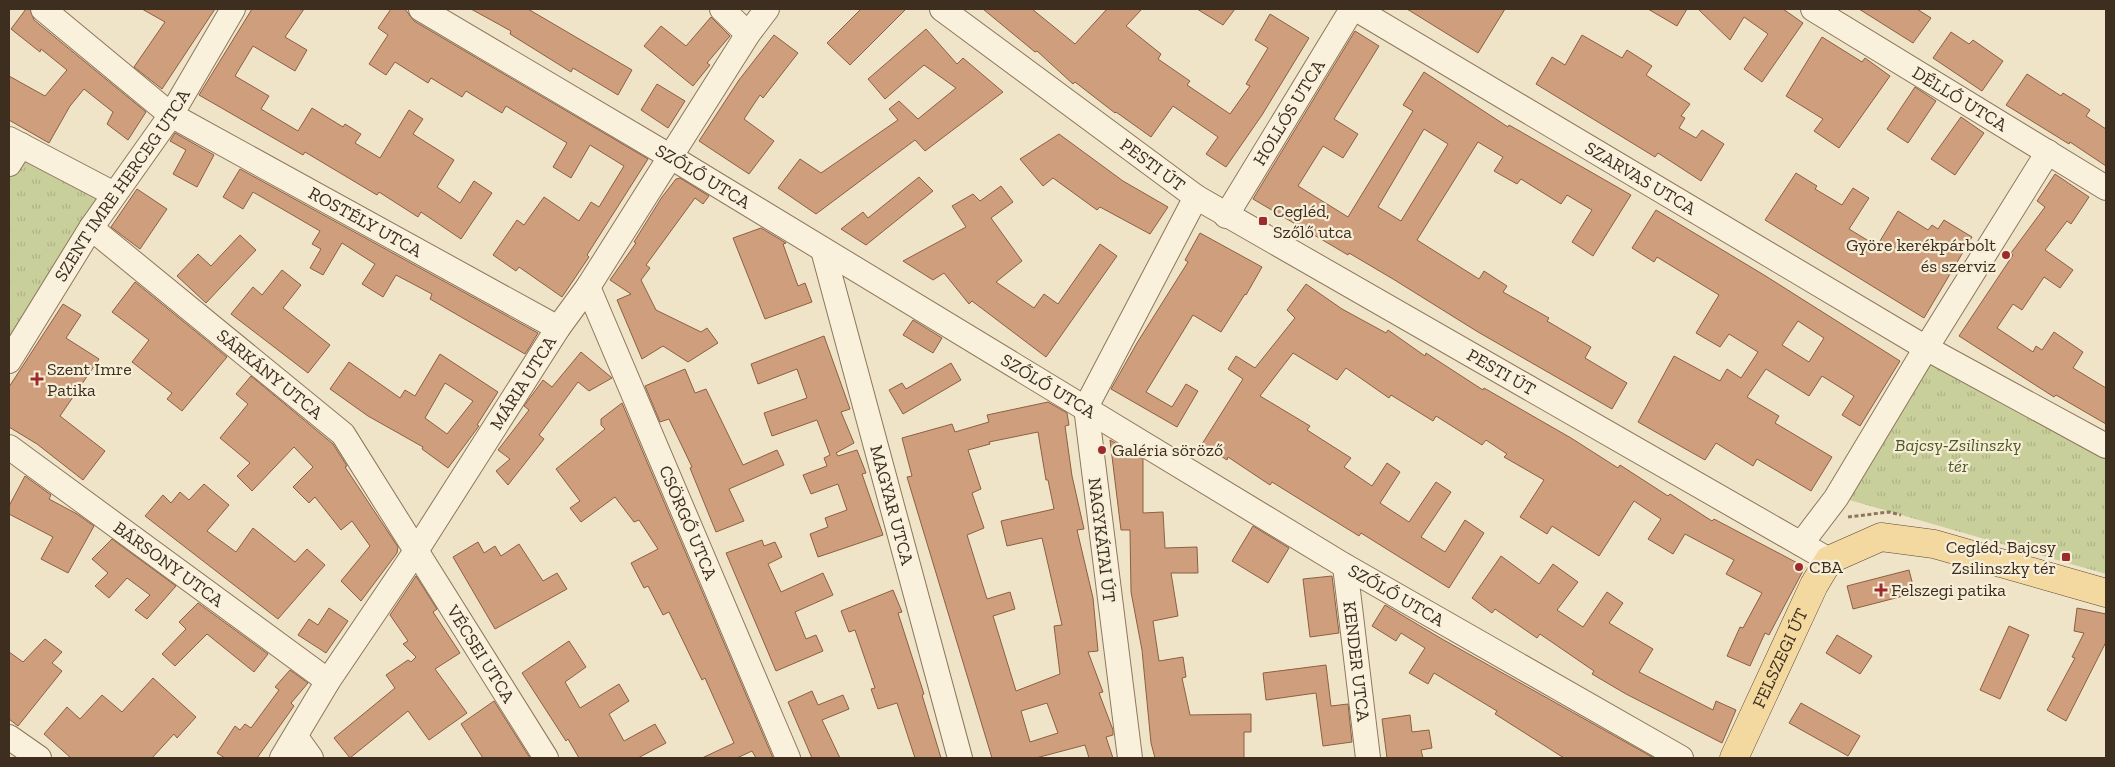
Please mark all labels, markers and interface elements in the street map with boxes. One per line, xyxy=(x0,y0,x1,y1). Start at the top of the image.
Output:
street label: HOLLÓS UTCA xyxy=(1248,55,1330,170)
street label: DÉLLŐ UTCA xyxy=(1908,61,2012,136)
street label: SZENT IMRE HERCEG UTCA xyxy=(50,85,195,286)
street label: PESTI ÚT xyxy=(1116,134,1190,196)
street label: SZARVAS UTCA xyxy=(1581,137,1700,220)
street label: SZŐLŐ UTCA xyxy=(652,139,755,214)
street label: ROSTÉLY UTCA xyxy=(305,182,426,262)
place label: Cegléd, Szőlő utca xyxy=(1273,200,1352,243)
marker: Cegléd, Szőlő utca xyxy=(1257,215,1269,227)
place label: Györe kerékpárbolt és szerviz xyxy=(1846,234,1996,277)
marker: Györe kerékpárbolt és szerviz xyxy=(2000,249,2012,261)
street label: SÁRKÁNY UTCA xyxy=(212,324,328,424)
street label: MÁRIA UTCA xyxy=(485,332,561,434)
street label: PESTI ÚT xyxy=(1463,344,1540,400)
street label: SZŐLŐ UTCA xyxy=(997,349,1100,423)
place label: Szent Imre Patika xyxy=(47,358,132,401)
marker: Szent Imre Patika xyxy=(31,373,43,385)
park label: Bajcsy-Zsilinszky tér xyxy=(1895,434,2021,477)
place label: Galéria söröző xyxy=(1112,439,1223,461)
street label: MAGYAR UTCA xyxy=(865,443,918,568)
marker: Galéria söröző xyxy=(1096,444,1108,456)
street label: CSÖRGŐ UTCA xyxy=(654,462,722,583)
street label: NAGYKÁTAI ÚT xyxy=(1083,476,1121,604)
street label: BÁRSONY UTCA xyxy=(109,517,228,612)
place label: Cegléd, Bajcsy Zsilinszky tér xyxy=(1946,536,2057,579)
marker: Cegléd, Bajcsy Zsilinszky tér xyxy=(2060,551,2072,563)
place label: CBA xyxy=(1809,556,1843,578)
street label: SZŐLŐ UTCA xyxy=(1344,559,1449,632)
marker: CBA xyxy=(1793,561,1805,573)
place label: Felszegi patika xyxy=(1891,579,2006,601)
marker: Felszegi patika xyxy=(1875,584,1887,596)
street label: VÉCSEI UTCA xyxy=(441,600,520,707)
street label: KENDER UTCA xyxy=(1338,600,1375,723)
street label: FELSZEGI ÚT xyxy=(1748,605,1813,712)

